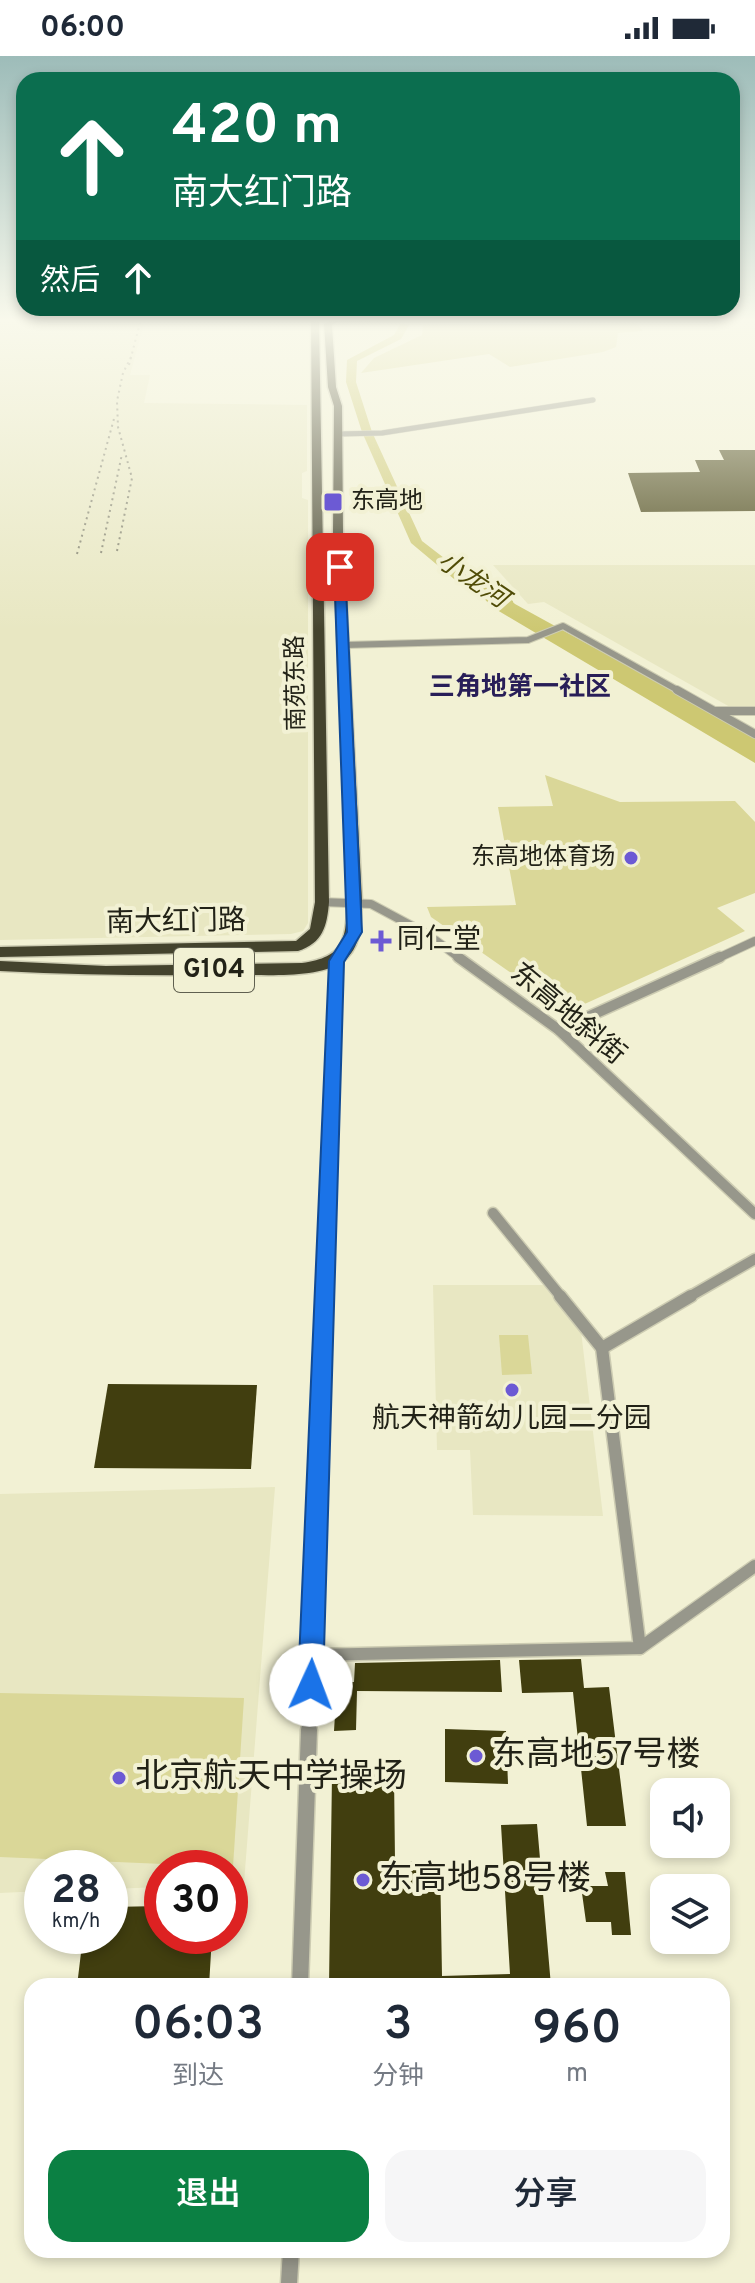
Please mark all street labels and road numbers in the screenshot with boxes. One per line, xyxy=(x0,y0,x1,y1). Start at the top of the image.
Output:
street label: 南苑东路 xyxy=(281,635,313,731)
street label: 南大红门路 xyxy=(106,904,246,942)
road number: G104 xyxy=(174,948,254,992)
street label: 东高地斜街 xyxy=(502,956,632,1074)

